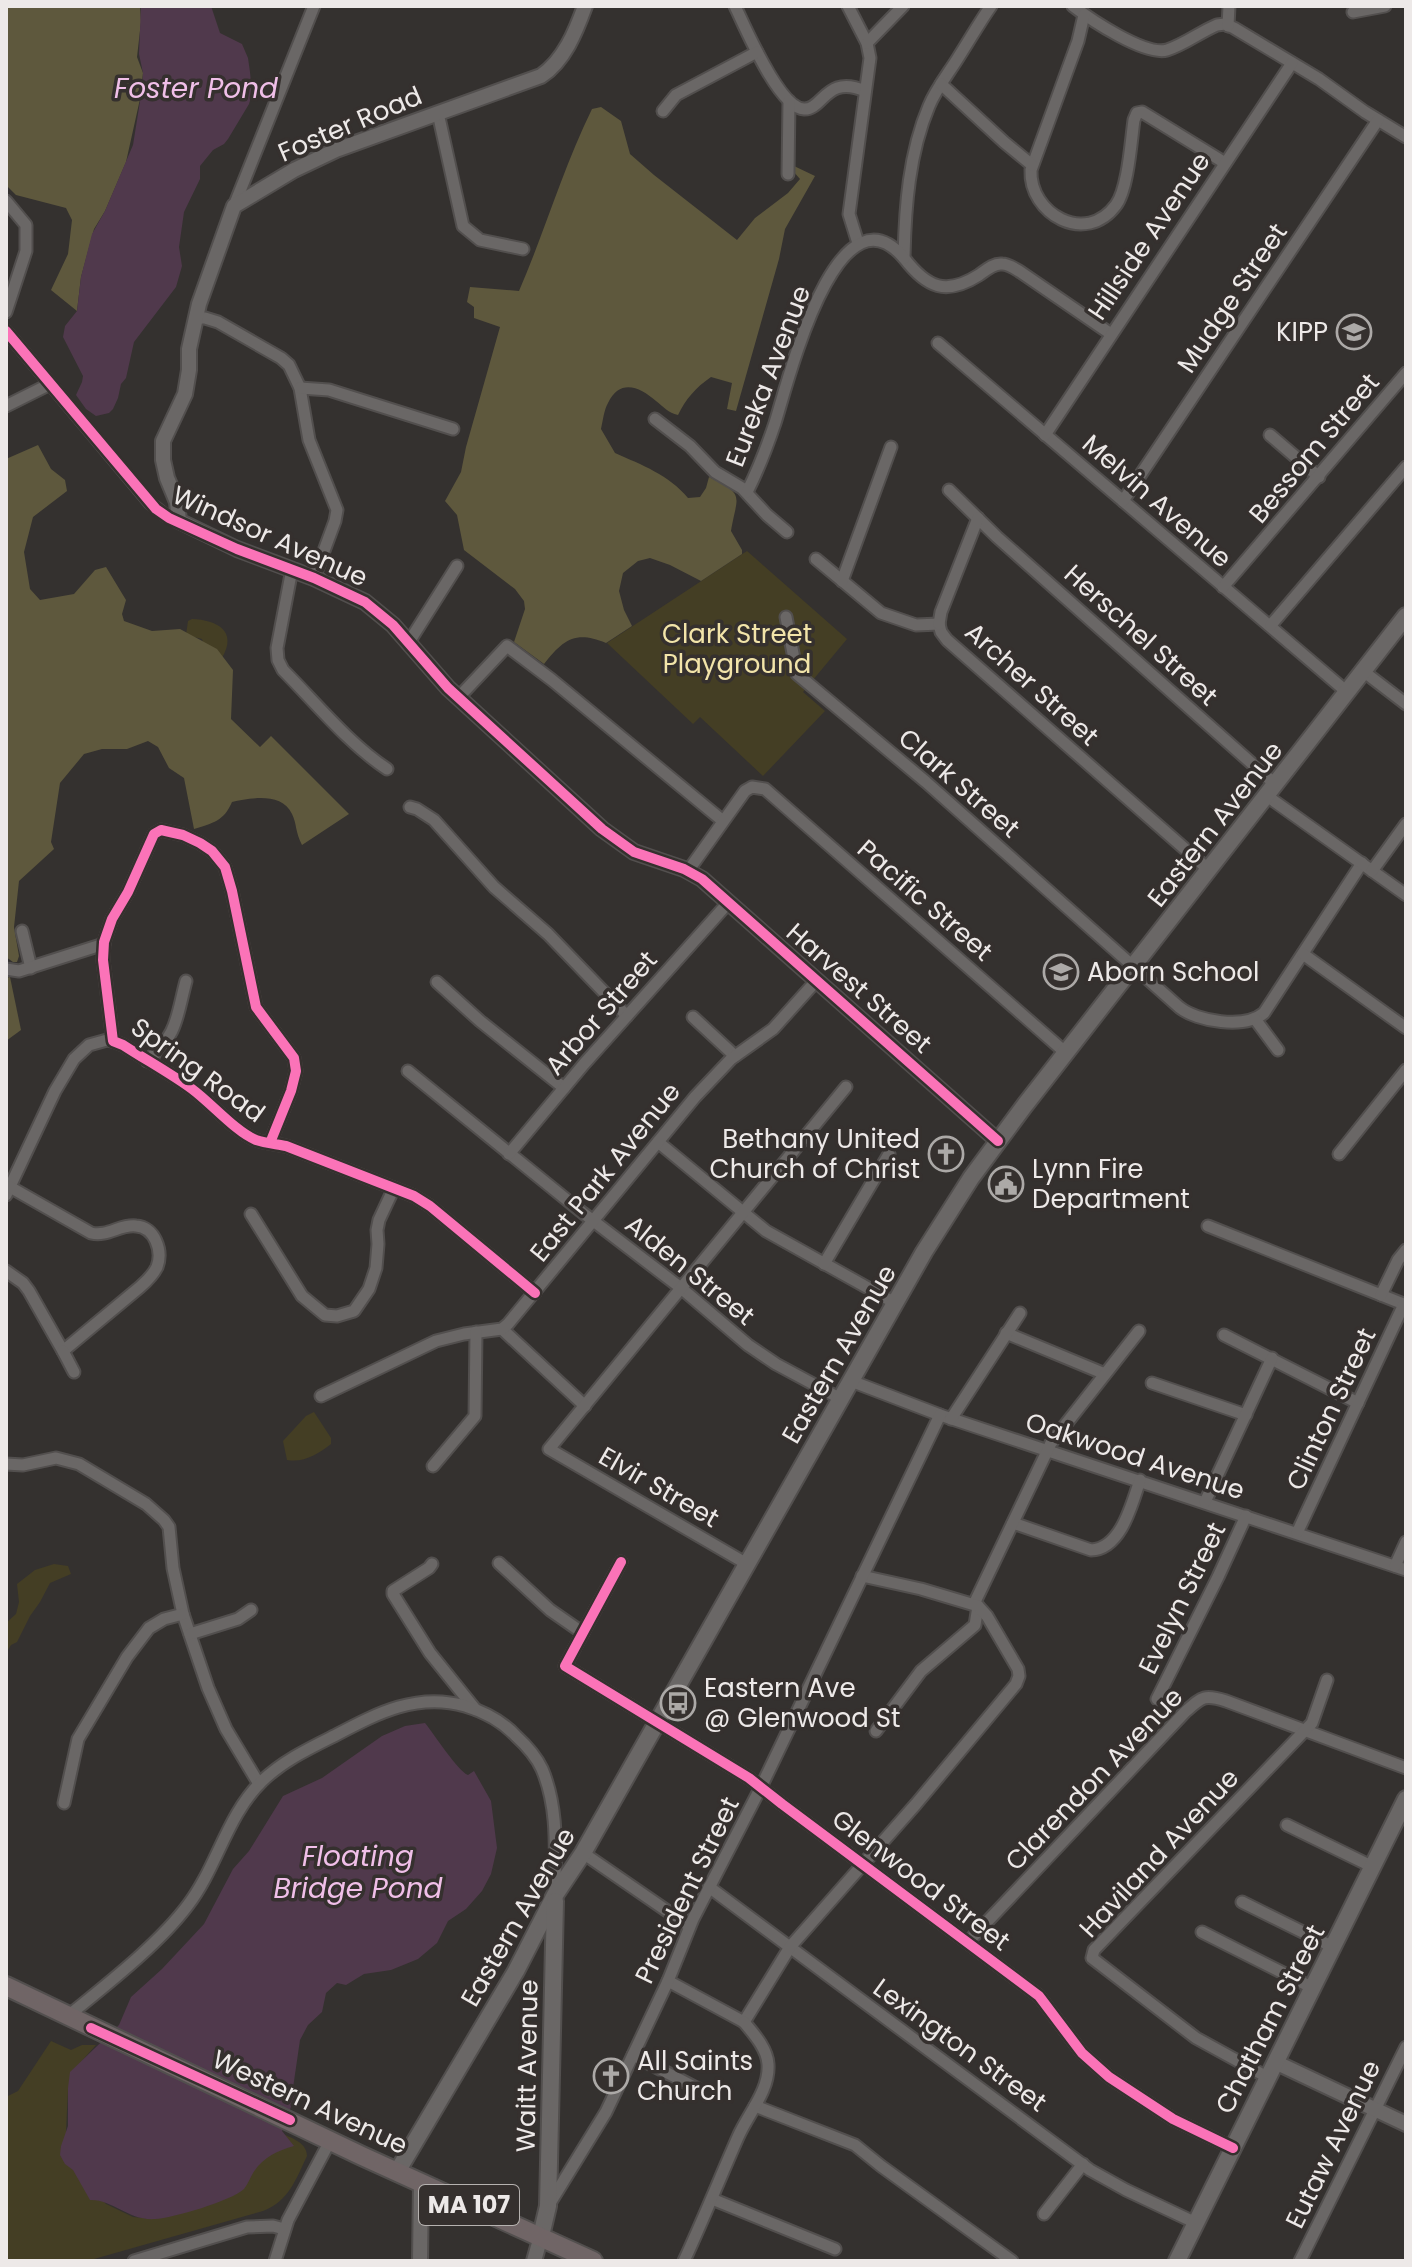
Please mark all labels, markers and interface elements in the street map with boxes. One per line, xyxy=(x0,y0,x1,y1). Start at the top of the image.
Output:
water label: Foster Pond xyxy=(114,69,279,108)
street label: Foster Road xyxy=(272,78,428,170)
street label: Hillside Avenue xyxy=(1079,145,1219,327)
street label: Mudge Street xyxy=(1169,216,1295,380)
street label: Eureka Avenue xyxy=(717,280,819,472)
school or university icon: KIPP xyxy=(1335,313,1373,351)
place label: KIPP xyxy=(1276,314,1328,350)
street label: Bessom Street xyxy=(1241,365,1387,531)
street label: Melvin Avenue xyxy=(1075,426,1239,576)
street label: Windsor Avenue xyxy=(167,477,373,595)
street label: Herschel Street xyxy=(1056,556,1226,714)
street label: Archer Street xyxy=(957,614,1107,754)
park label: Clark Street Playground xyxy=(662,616,812,682)
street label: Clark Street xyxy=(891,720,1027,846)
street label: Eastern Avenue xyxy=(1139,734,1291,914)
street label: Pacific Street xyxy=(850,831,1000,969)
street label: Harvest Street xyxy=(778,915,940,1061)
street label: Arbor Street xyxy=(537,943,665,1083)
school or university icon: Aborn School xyxy=(1042,953,1080,991)
place label: Aborn School xyxy=(1087,954,1259,990)
street label: Spring Road xyxy=(124,1009,272,1131)
street label: East Park Avenue xyxy=(521,1075,689,1269)
place label: Bethany United Church of Christ xyxy=(710,1121,920,1187)
church icon: Bethany United Church of Christ xyxy=(927,1135,965,1173)
place label: Lynn Fire Department xyxy=(1032,1151,1190,1217)
public building icon: Lynn Fire Department xyxy=(987,1165,1025,1203)
street label: Alden Street xyxy=(618,1207,762,1333)
street label: Eastern Avenue xyxy=(773,1258,905,1450)
street label: Clinton Street xyxy=(1278,1322,1384,1496)
street label: Oakwood Avenue xyxy=(1021,1404,1249,1508)
street label: Elvir Street xyxy=(592,1438,726,1536)
street label: Evelyn Street xyxy=(1130,1516,1234,1680)
place label: Eastern Ave @ Glenwood St xyxy=(704,1670,901,1736)
street label: Clarendon Avenue xyxy=(997,1679,1191,1879)
bus stop icon: Eastern Ave @ Glenwood St xyxy=(659,1684,697,1722)
street label: Haviland Avenue xyxy=(1071,1761,1247,1945)
street label: President Street xyxy=(626,1791,748,1989)
street label: Glenwood Street xyxy=(824,1801,1018,1959)
street label: Eastern Avenue xyxy=(452,1821,584,2013)
water label: Floating Bridge Pond xyxy=(273,1837,444,1908)
street label: Chatham Street xyxy=(1207,1918,1333,2120)
street label: Lexington Street xyxy=(866,1970,1054,2120)
street label: Waitt Avenue xyxy=(507,1979,547,2153)
street label: Western Avenue xyxy=(207,2041,413,2163)
place label: All Saints Church xyxy=(637,2043,753,2109)
street label: Eutaw Avenue xyxy=(1277,2054,1389,2234)
church icon: All Saints Church xyxy=(592,2057,630,2095)
road number: MA 107 xyxy=(419,2185,519,2225)

